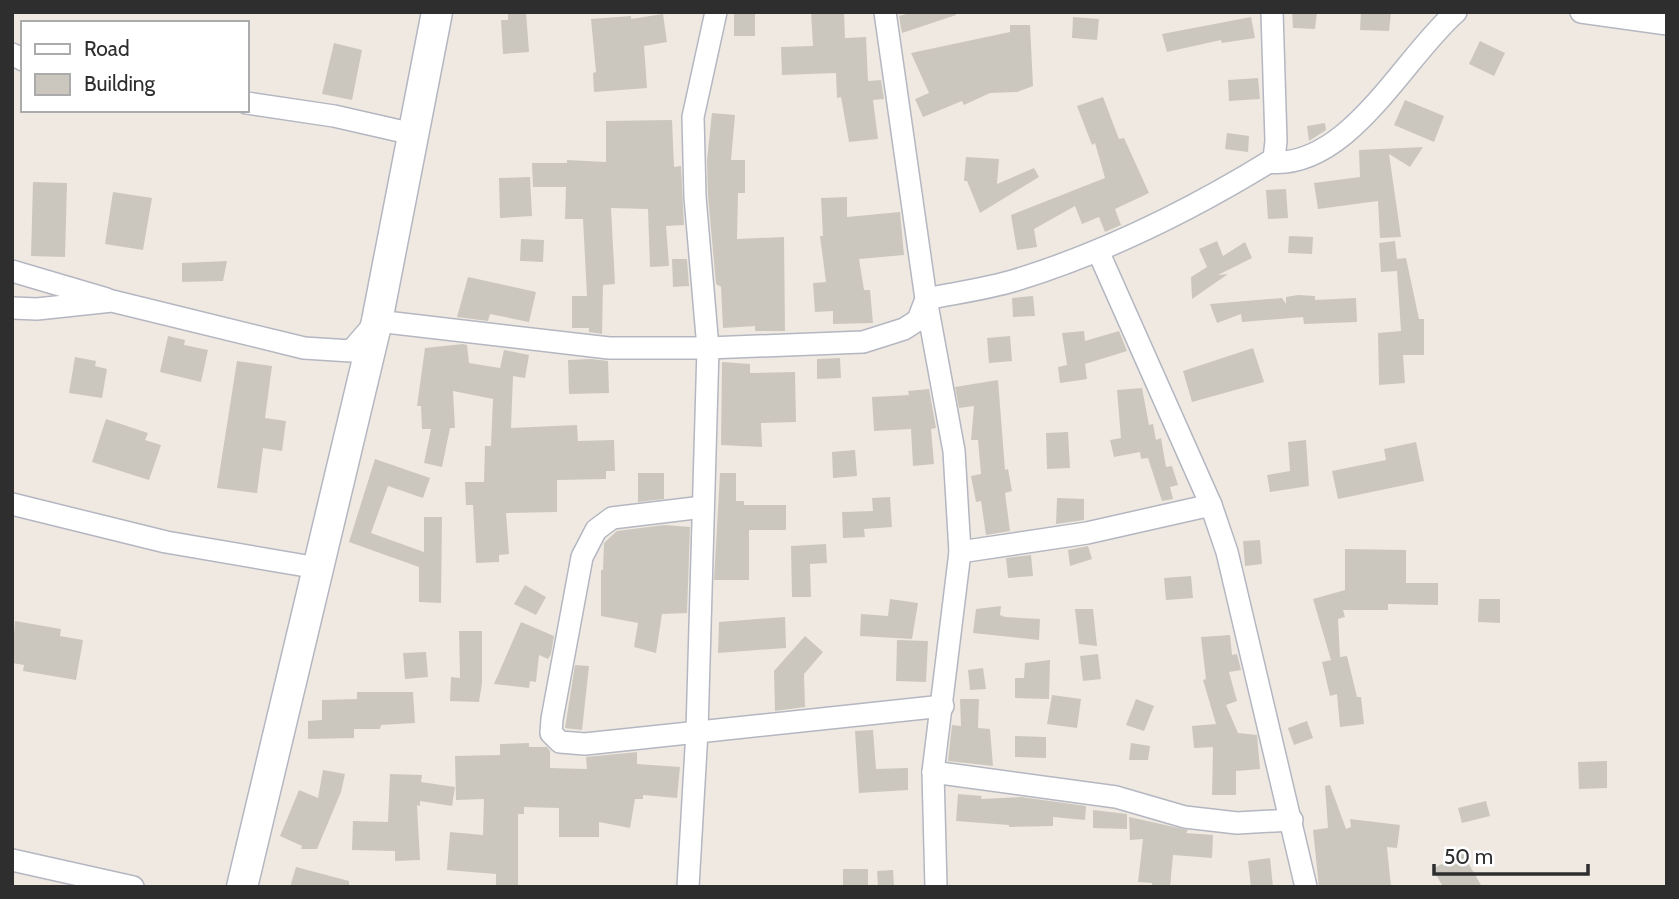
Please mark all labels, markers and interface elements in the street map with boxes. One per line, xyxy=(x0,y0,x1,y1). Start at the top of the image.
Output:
legend xyxy=(21,21,248,112)
text: Road xyxy=(84,36,130,61)
text: Building xyxy=(84,71,156,96)
scale bar xyxy=(1434,832,1588,876)
text: 50 m xyxy=(1444,844,1493,869)

